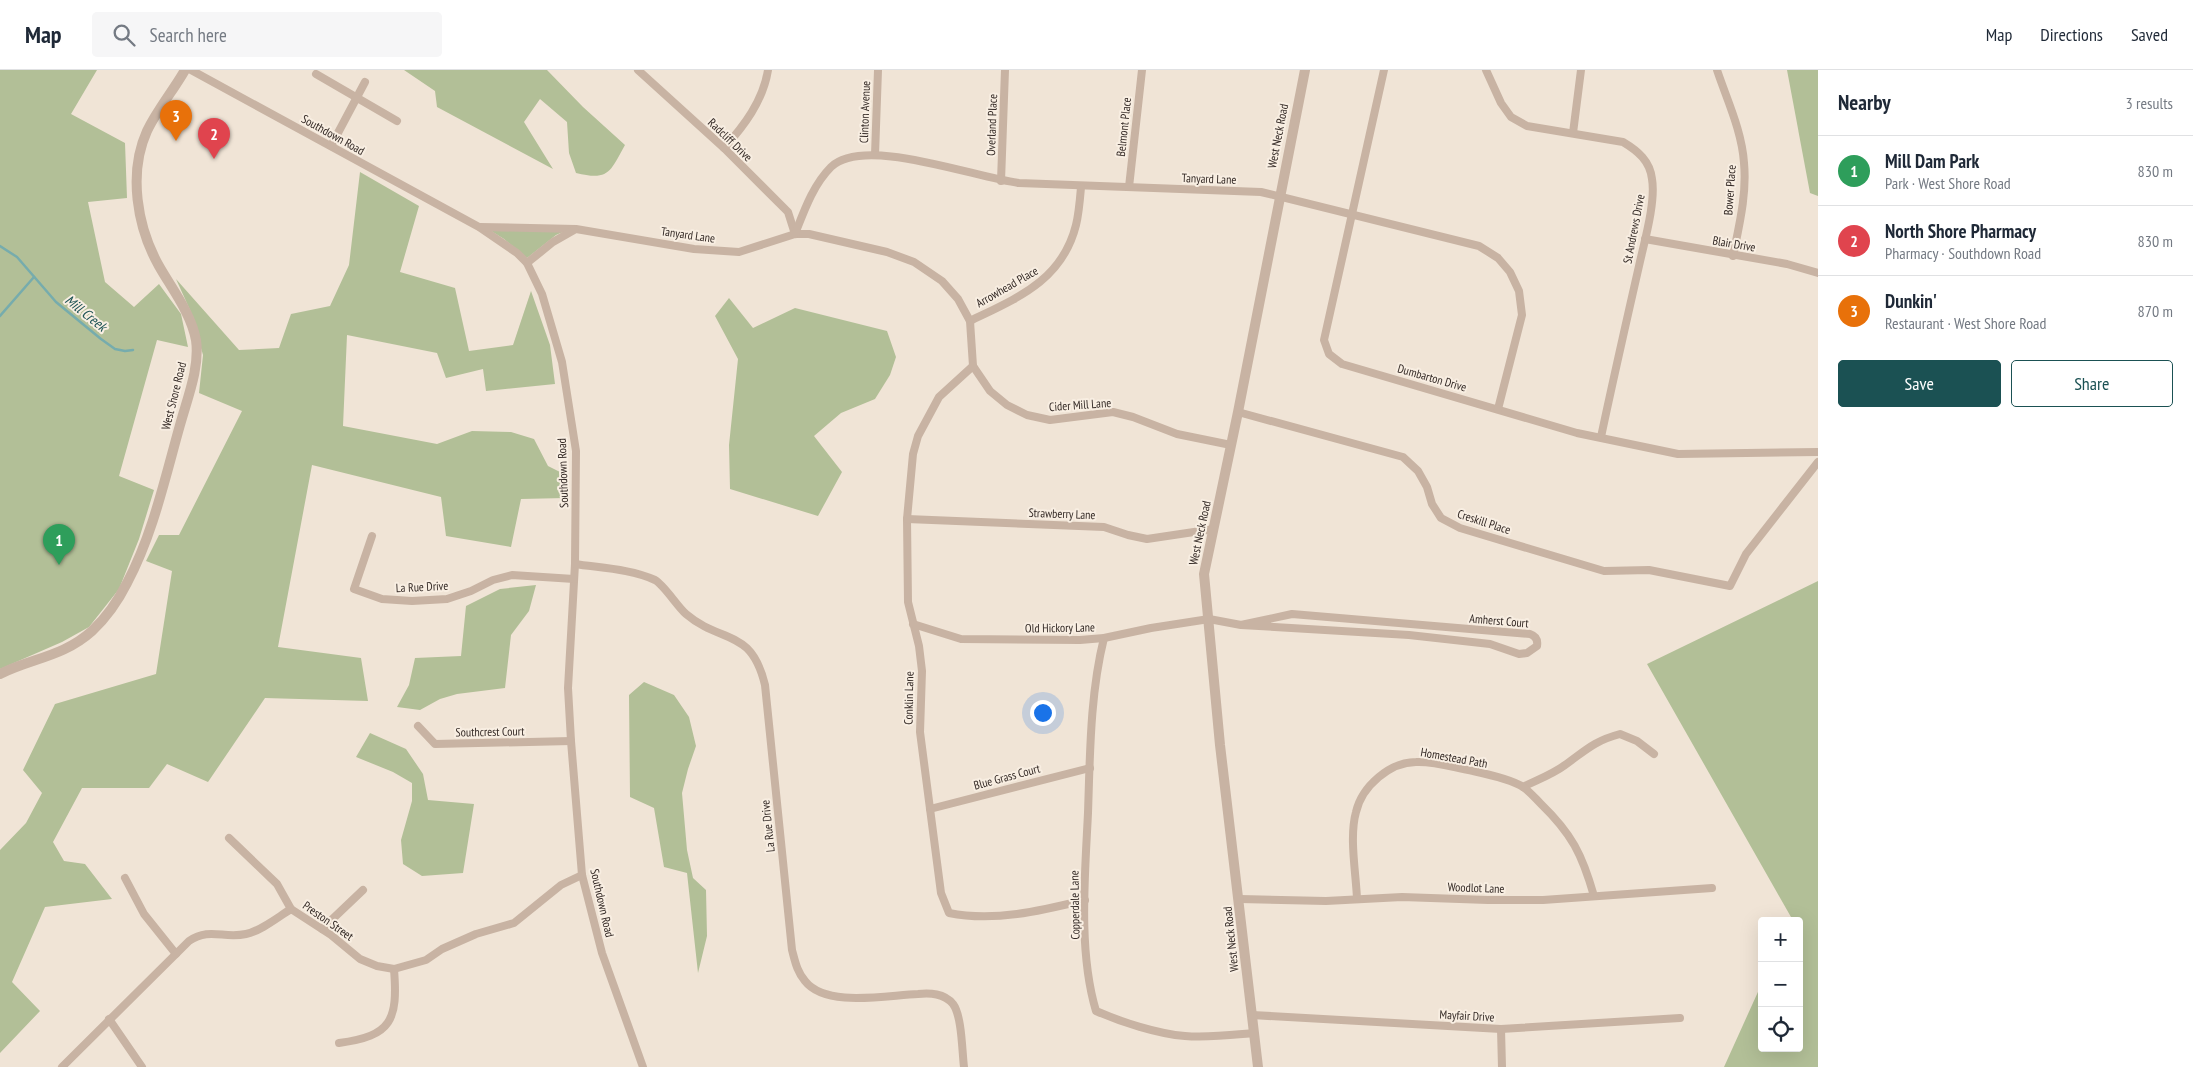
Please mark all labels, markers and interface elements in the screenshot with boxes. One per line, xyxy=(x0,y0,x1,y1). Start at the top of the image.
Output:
search box xyxy=(92,12,442,57)
text: Map xyxy=(25,19,62,50)
icon: search xyxy=(110,21,138,49)
text: Search here xyxy=(150,23,227,47)
text: Map xyxy=(1986,23,2012,46)
text: Directions xyxy=(2040,23,2103,46)
text: Saved xyxy=(2131,23,2168,46)
street label: Clinton Avenue xyxy=(856,81,873,143)
text: Nearby xyxy=(1838,89,1891,116)
text: 3 results xyxy=(2126,93,2173,113)
street label: Overland Place xyxy=(983,94,1000,156)
street label: Belmont Place xyxy=(1113,97,1134,157)
pin: 3 xyxy=(160,100,192,141)
street label: West Neck Road xyxy=(1264,102,1291,169)
street label: Southdown Road xyxy=(299,111,367,158)
street label: Radcliff Drive xyxy=(705,115,756,164)
pin: 2 xyxy=(198,118,230,159)
text: Mill Dam Park xyxy=(1885,149,1979,173)
text: 1 xyxy=(1850,161,1858,181)
text: 830 m xyxy=(2138,161,2173,181)
street label: Bower Place xyxy=(1720,164,1739,216)
street label: Tanyard Lane xyxy=(1181,170,1237,187)
text: Park · West Shore Road xyxy=(1885,173,2011,193)
street label: St Andrews Drive xyxy=(1619,193,1648,265)
text: North Shore Pharmacy xyxy=(1885,219,2036,243)
street label: Tanyard Lane xyxy=(660,223,716,246)
text: 2 xyxy=(1850,231,1858,251)
text: 830 m xyxy=(2138,231,2173,251)
street label: Blair Drive xyxy=(1711,232,1757,255)
text: Pharmacy · Southdown Road xyxy=(1885,243,2041,263)
street label: Arrowhead Place xyxy=(973,263,1041,310)
text: Dunkin' xyxy=(1885,289,1937,313)
water label: Mill Creek xyxy=(62,291,112,336)
text: 3 xyxy=(1850,301,1858,321)
text: 870 m xyxy=(2138,301,2173,321)
text: Restaurant · West Shore Road xyxy=(1885,313,2046,333)
street label: West Shore Road xyxy=(158,360,189,431)
button: Save xyxy=(1838,360,2001,407)
button: Share xyxy=(2011,360,2173,407)
street label: Dumbarton Drive xyxy=(1396,361,1468,395)
street label: Cider Mill Lane xyxy=(1048,395,1112,414)
street label: Southdown Road xyxy=(554,438,571,508)
street label: West Neck Road xyxy=(1185,499,1214,566)
street label: Strawberry Lane xyxy=(1028,505,1096,522)
street label: Creskill Place xyxy=(1456,506,1513,537)
pin: 1 xyxy=(43,524,75,565)
street label: La Rue Drive xyxy=(395,578,449,595)
street label: Amherst Court xyxy=(1469,610,1530,631)
street label: Old Hickory Lane xyxy=(1025,619,1095,636)
street label: Conklin Lane xyxy=(901,671,916,725)
your location xyxy=(1030,700,1056,726)
street label: Southcrest Court xyxy=(455,723,525,740)
street label: Homestead Path xyxy=(1419,744,1489,771)
street label: Blue Grass Court xyxy=(972,760,1042,793)
street label: La Rue Drive xyxy=(757,799,778,853)
street label: Southdown Road xyxy=(587,867,618,939)
street label: Copperdale Lane xyxy=(1066,870,1083,940)
street label: Woodlot Lane xyxy=(1447,879,1505,896)
street label: Preston Street xyxy=(300,898,357,944)
street label: West Neck Road xyxy=(1220,906,1241,972)
map controls xyxy=(1758,917,1803,1052)
button: + xyxy=(1758,917,1803,962)
button: − xyxy=(1758,962,1803,1007)
street label: Mayfair Drive xyxy=(1439,1007,1495,1024)
button: locate xyxy=(1758,1007,1803,1052)

